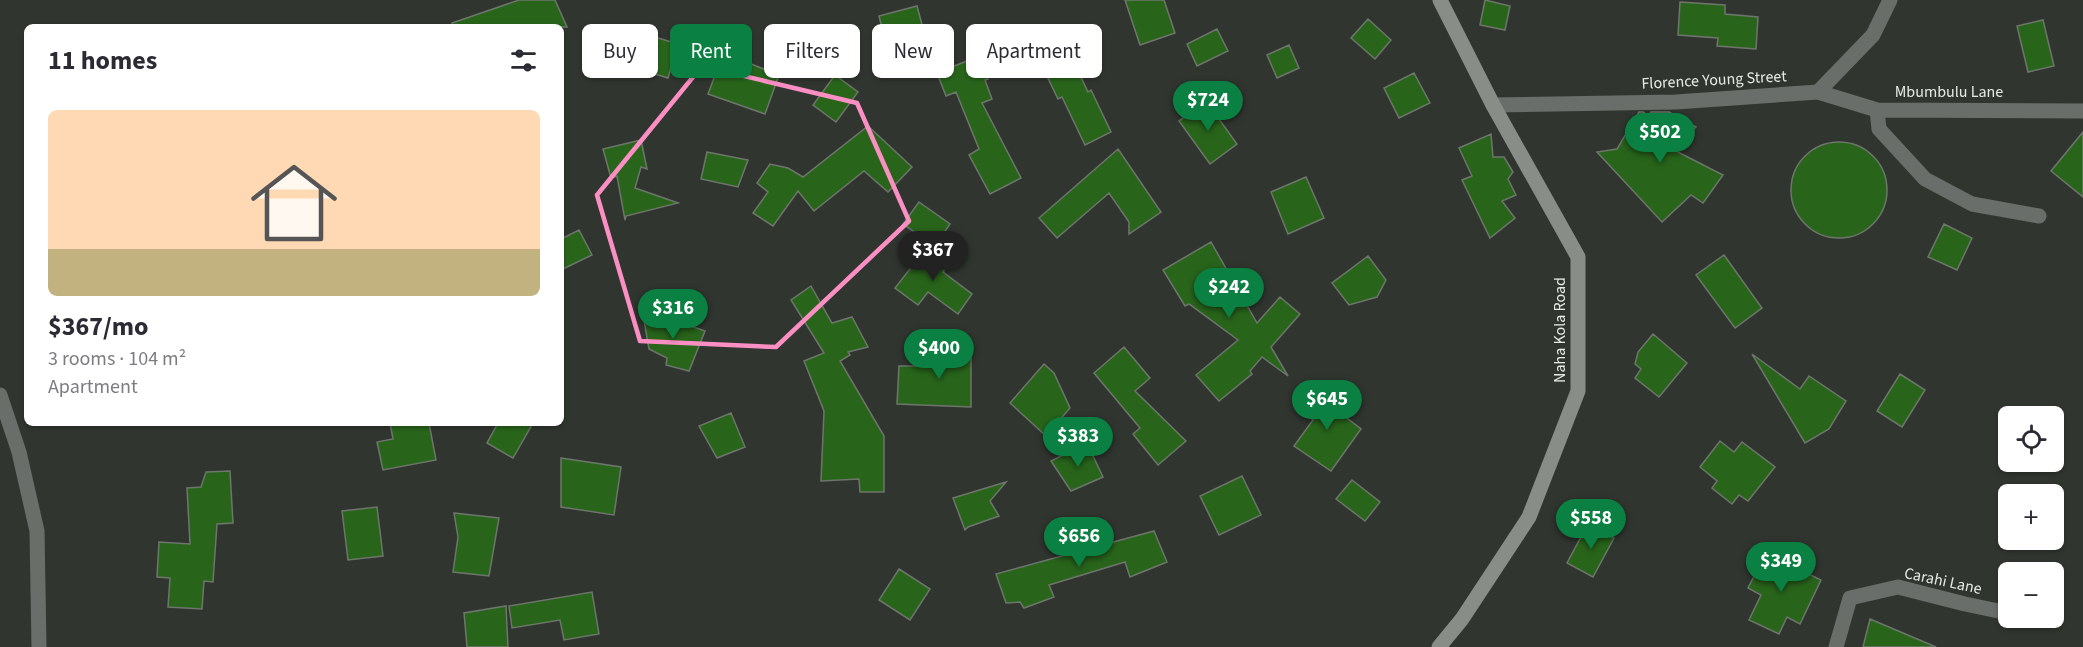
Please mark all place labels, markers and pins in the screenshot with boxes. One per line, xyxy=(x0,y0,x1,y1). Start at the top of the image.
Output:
pin: $724 xyxy=(1172,81,1244,132)
pin: $502 xyxy=(1624,113,1696,164)
pin: $367 xyxy=(897,231,969,282)
pin: $242 xyxy=(1193,268,1265,319)
pin: $316 xyxy=(637,289,709,340)
pin: $400 xyxy=(903,329,975,380)
pin: $645 xyxy=(1291,380,1363,431)
pin: $383 xyxy=(1042,417,1114,468)
pin: $558 xyxy=(1555,499,1627,550)
pin: $656 xyxy=(1043,517,1115,568)
pin: $349 xyxy=(1745,542,1817,593)

